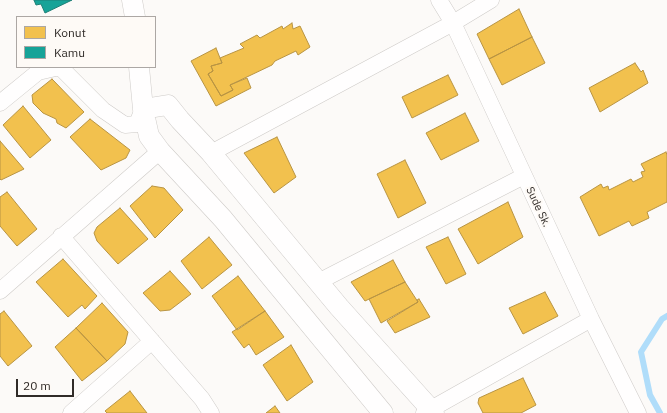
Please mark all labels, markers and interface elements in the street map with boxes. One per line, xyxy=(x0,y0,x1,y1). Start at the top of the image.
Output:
legend xyxy=(16,16,156,68)
text: Konut xyxy=(54,25,86,40)
text: Kamu xyxy=(54,45,85,60)
street label: Sude Sk. xyxy=(523,185,553,229)
scale bar xyxy=(18,371,76,397)
text: 20 m xyxy=(23,378,51,393)

